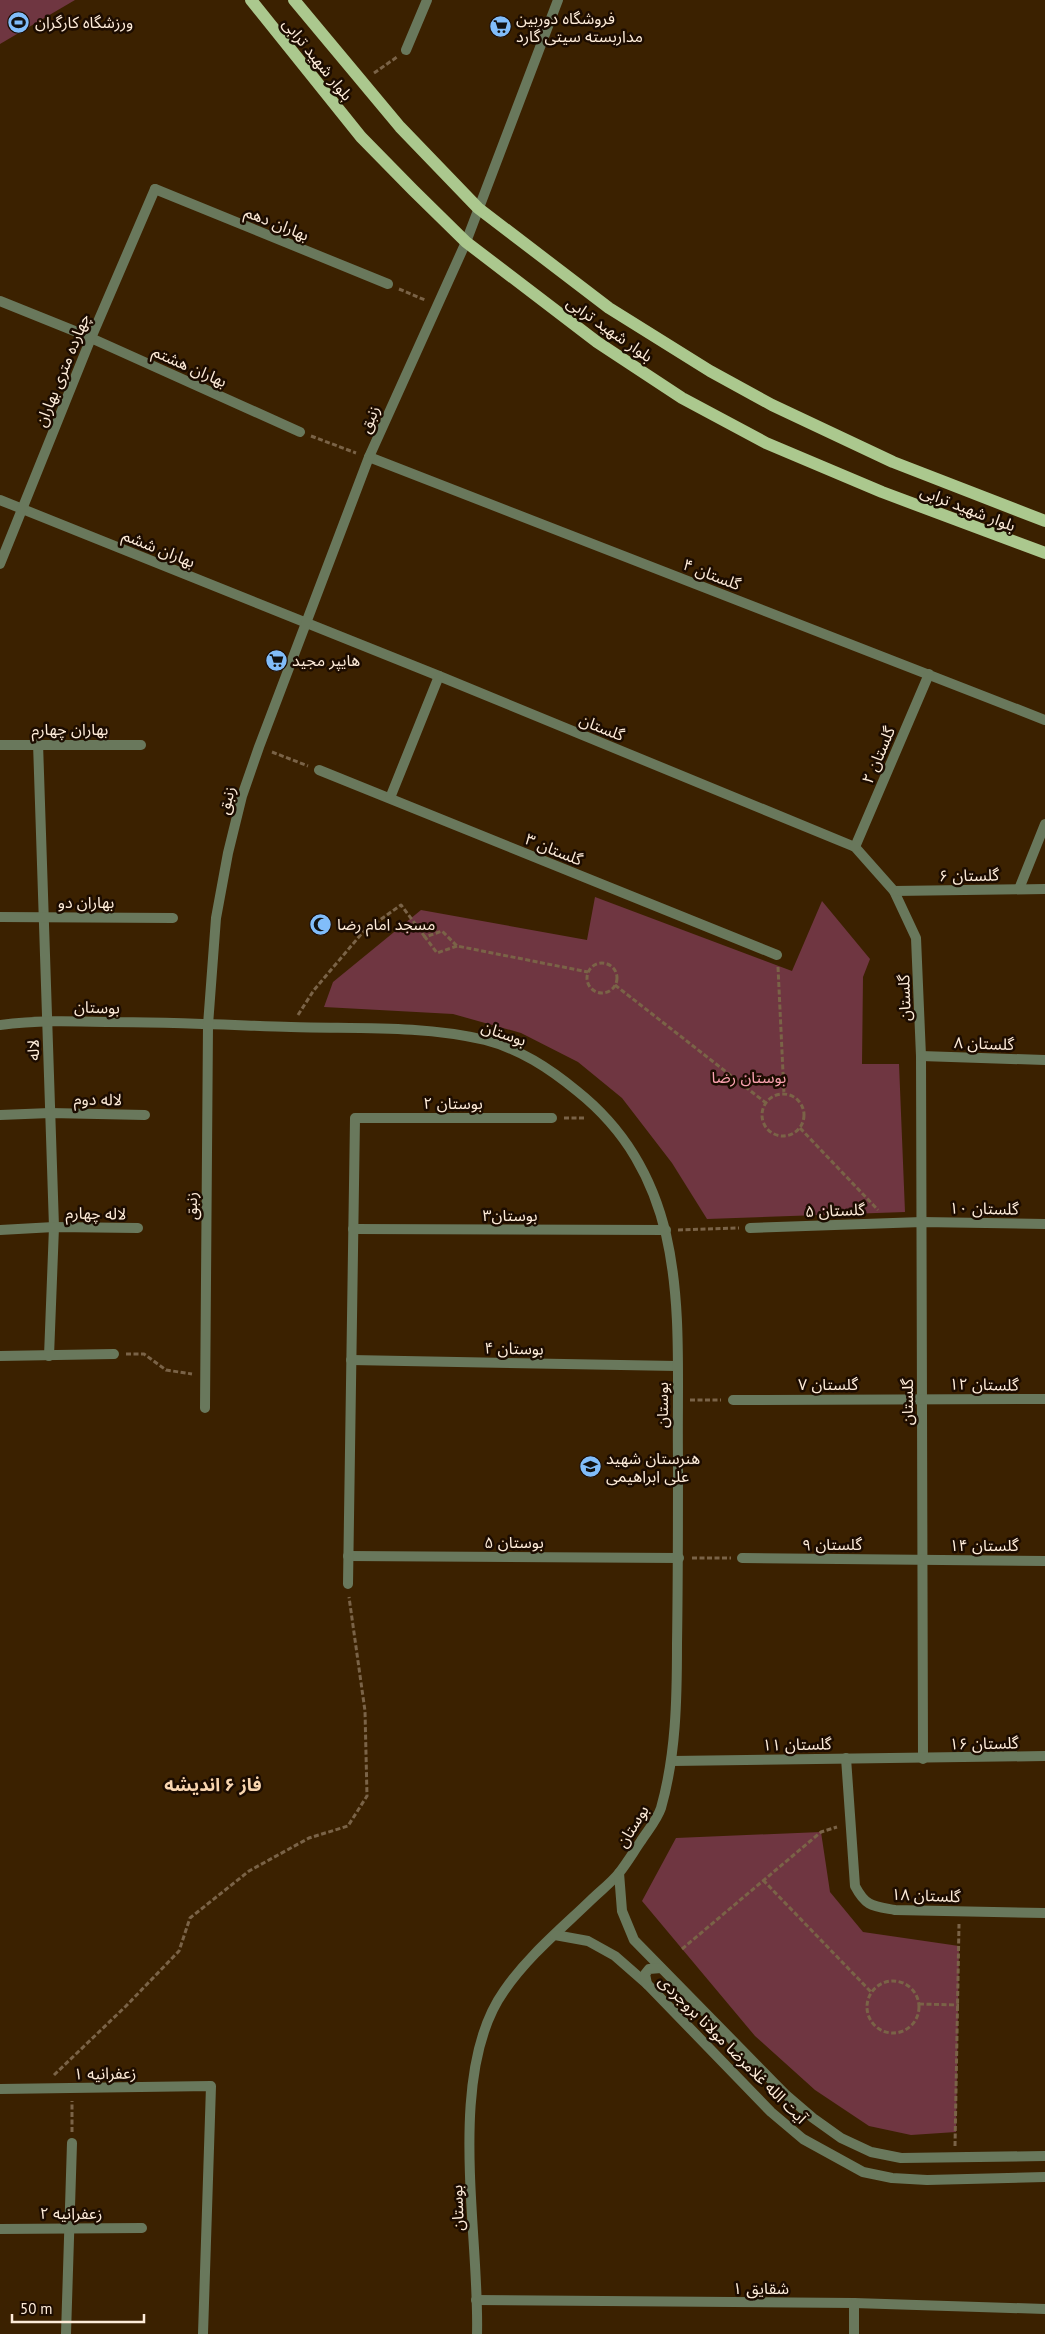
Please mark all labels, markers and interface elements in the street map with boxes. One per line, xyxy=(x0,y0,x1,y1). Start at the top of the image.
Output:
place label: فروشگاه دوربین مداربسته سیتی گارد xyxy=(516,8,643,46)
sports icon: ورزشگاه کارگران xyxy=(7,10,31,34)
place label: ورزشگاه کارگران xyxy=(35,12,133,32)
street label: بلوار شهید ترابی xyxy=(279,14,357,104)
supermarket icon: فروشگاه دوربین مداربسته سیتی گارد xyxy=(488,15,512,39)
street label: بهاران دهم xyxy=(241,201,312,248)
street label: بلوار شهید ترابی xyxy=(563,292,657,366)
street label: چهارده متری بهاران xyxy=(30,310,95,430)
street label: بهاران هشتم xyxy=(148,341,230,394)
street label: زنبق xyxy=(354,402,385,436)
street label: بلوار شهید ترابی xyxy=(917,481,1019,535)
street label: بهاران ششم xyxy=(119,524,198,574)
street label: گلستان ۴ xyxy=(680,554,744,594)
supermarket icon: هایپر مجید xyxy=(264,648,288,672)
place label: هایپر مجید xyxy=(292,650,360,671)
street label: گلستان xyxy=(577,709,628,745)
street label: بهاران چهارم xyxy=(32,719,108,742)
street label: گلستان ۲ xyxy=(857,723,899,787)
street label: زنبق xyxy=(213,784,240,817)
street label: گلستان ۳ xyxy=(522,828,586,870)
street label: گلستان ۶ xyxy=(939,864,1000,886)
street label: بهاران دو xyxy=(58,892,114,912)
mosque icon: مسجد امام رضا xyxy=(309,912,333,936)
place label: مسجد امام رضا xyxy=(337,914,435,937)
street label: گلستان xyxy=(893,974,915,1022)
street label: بوستان xyxy=(74,997,120,1017)
street label: بوستان xyxy=(479,1016,529,1050)
street label: گلستان ۸ xyxy=(954,1032,1015,1054)
street label: لاله xyxy=(23,1039,43,1061)
park label: بوستان رضا xyxy=(712,1067,786,1087)
street label: لاله دوم xyxy=(74,1089,122,1112)
street label: بوستان ۲ xyxy=(423,1093,483,1113)
street label: زنبق xyxy=(181,1192,202,1220)
street label: گلستان ۱۰ xyxy=(949,1197,1019,1219)
street label: گلستان ۵ xyxy=(805,1199,866,1221)
street label: لاله چهارم xyxy=(65,1202,127,1227)
street label: بوستان۳ xyxy=(482,1205,538,1225)
street label: بوستان ۴ xyxy=(484,1337,544,1359)
street label: گلستان ۱۲ xyxy=(949,1373,1019,1395)
street label: گلستان ۷ xyxy=(798,1374,858,1394)
street label: گلستان xyxy=(897,1378,917,1425)
street label: بوستان xyxy=(652,1382,672,1428)
place label: هنرستان شهید علی ابراهیمی xyxy=(606,1448,700,1486)
school or university icon: هنرستان شهید علی ابراهیمی xyxy=(578,1455,602,1479)
street label: بوستان ۵ xyxy=(484,1532,544,1552)
street label: گلستان ۹ xyxy=(802,1534,862,1554)
street label: گلستان ۱۴ xyxy=(949,1535,1019,1555)
street label: گلستان ۱۶ xyxy=(949,1732,1019,1754)
street label: گلستان ۱۱ xyxy=(762,1733,832,1755)
district label: فاز ۶ اندیشه xyxy=(164,1773,262,1796)
street label: بوستان xyxy=(611,1801,653,1851)
street label: گلستان ۱۸ xyxy=(891,1884,961,1906)
street label: آیت الله غلامرضا مولانا بروجردی xyxy=(655,1971,812,2128)
street label: زعفرانیه ۱ xyxy=(73,2062,137,2084)
street label: بوستان xyxy=(446,2185,468,2231)
street label: زعفرانیه ۲ xyxy=(40,2203,102,2223)
street label: شقایق ۱ xyxy=(733,2278,789,2299)
scale bar xyxy=(12,2292,145,2324)
text: 50 m xyxy=(20,2299,53,2318)

